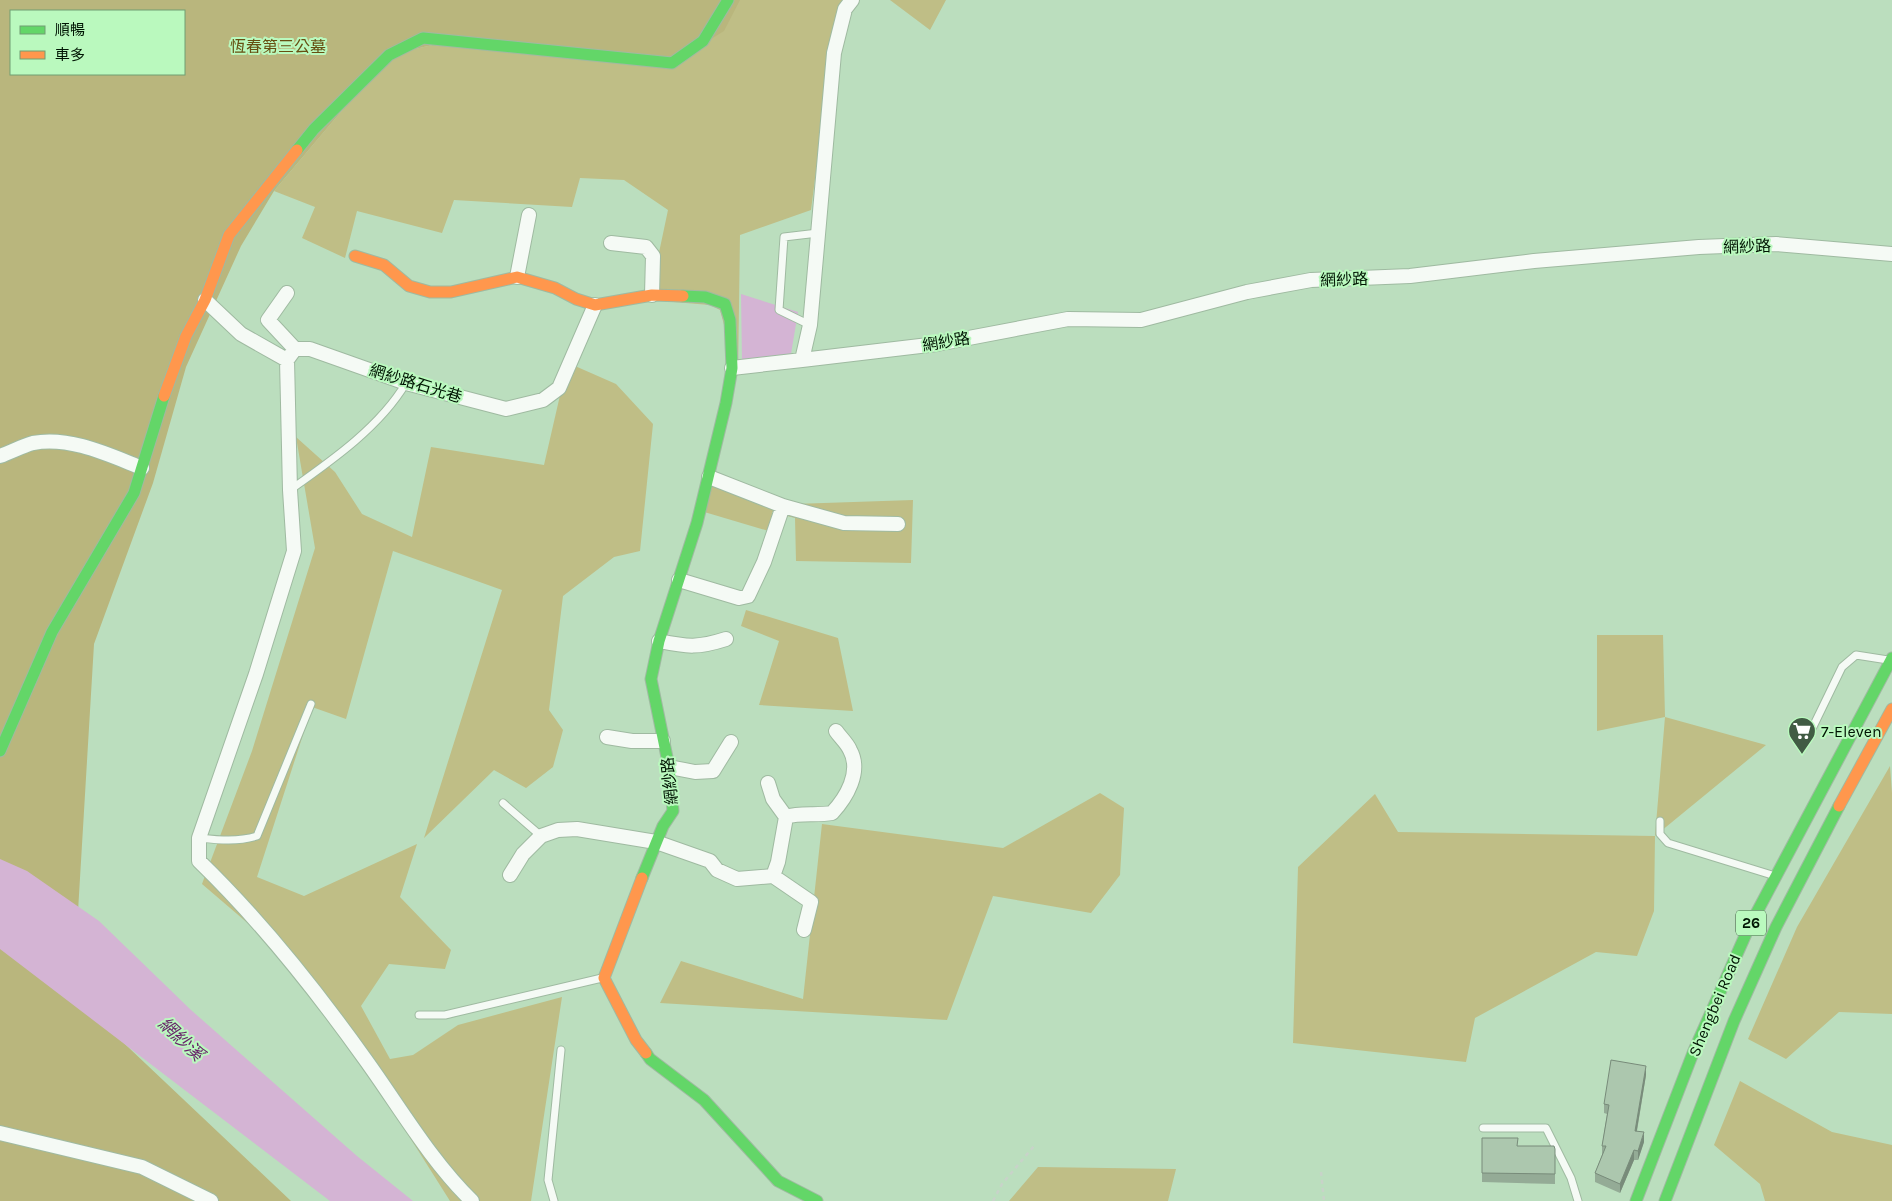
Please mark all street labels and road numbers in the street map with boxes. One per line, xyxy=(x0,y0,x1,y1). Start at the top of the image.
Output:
street label: 網紗路 xyxy=(1723,236,1771,257)
street label: 網紗路 xyxy=(1320,269,1368,290)
street label: 網紗路 xyxy=(921,328,971,355)
street label: 網紗路石光巷 xyxy=(367,360,465,407)
street label: 網紗路 xyxy=(658,756,681,806)
road number: 26 xyxy=(1736,910,1766,936)
street label: Shengbei Road xyxy=(1684,951,1745,1059)

